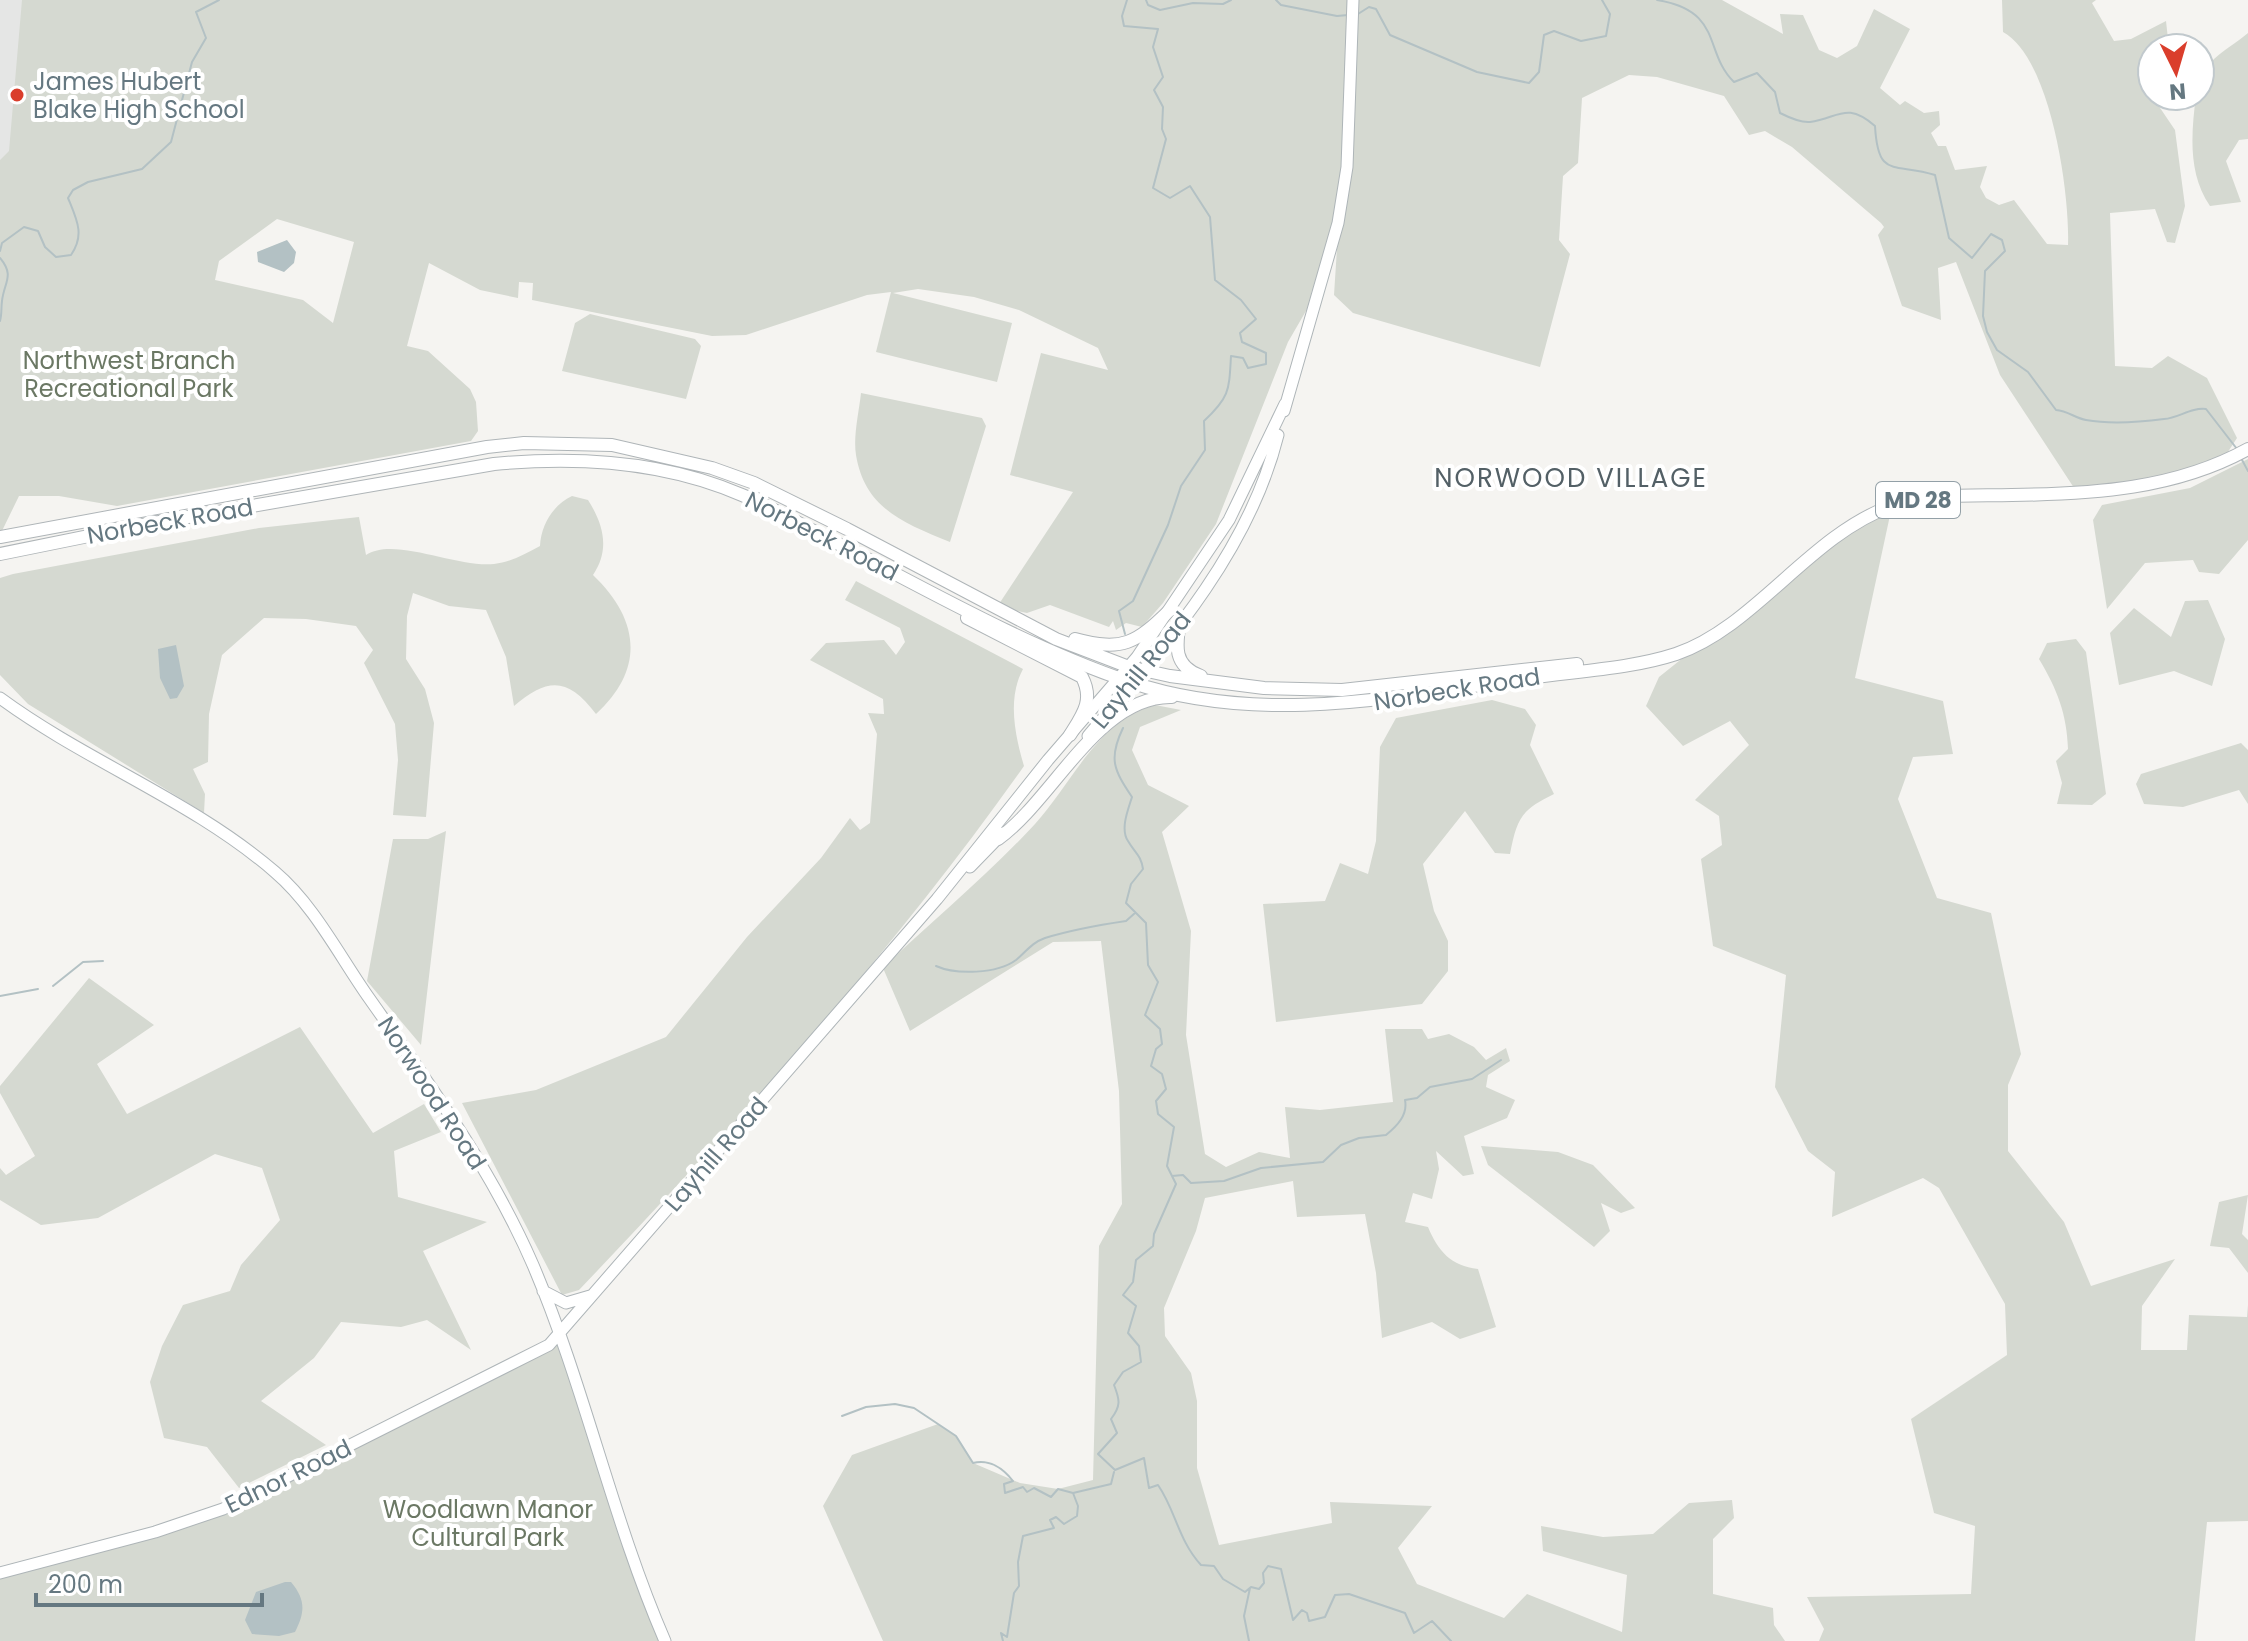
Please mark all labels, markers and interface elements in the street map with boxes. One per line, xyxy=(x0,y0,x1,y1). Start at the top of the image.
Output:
north arrow xyxy=(2136,32,2216,112)
place label: James Hubert Blake High School xyxy=(33,65,245,126)
text: N xyxy=(2168,75,2187,108)
marker: James Hubert Blake High School xyxy=(8,86,26,104)
park label: Northwest Branch Recreational Park xyxy=(23,344,235,405)
district label: NORWOOD VILLAGE xyxy=(1434,460,1708,496)
road number: MD 28 xyxy=(1876,482,1960,518)
street label: Norbeck Road xyxy=(740,483,904,589)
street label: Norbeck Road xyxy=(84,490,256,552)
street label: Layhill Road xyxy=(1084,604,1198,736)
street label: Norbeck Road xyxy=(1371,660,1543,718)
street label: Norwood Road xyxy=(370,1010,494,1176)
street label: Layhill Road xyxy=(657,1090,775,1218)
street label: Ednor Road xyxy=(219,1431,357,1521)
park label: Woodlawn Manor Cultural Park xyxy=(383,1493,593,1554)
scale bar xyxy=(36,1557,262,1607)
text: 200 m xyxy=(48,1568,123,1601)

